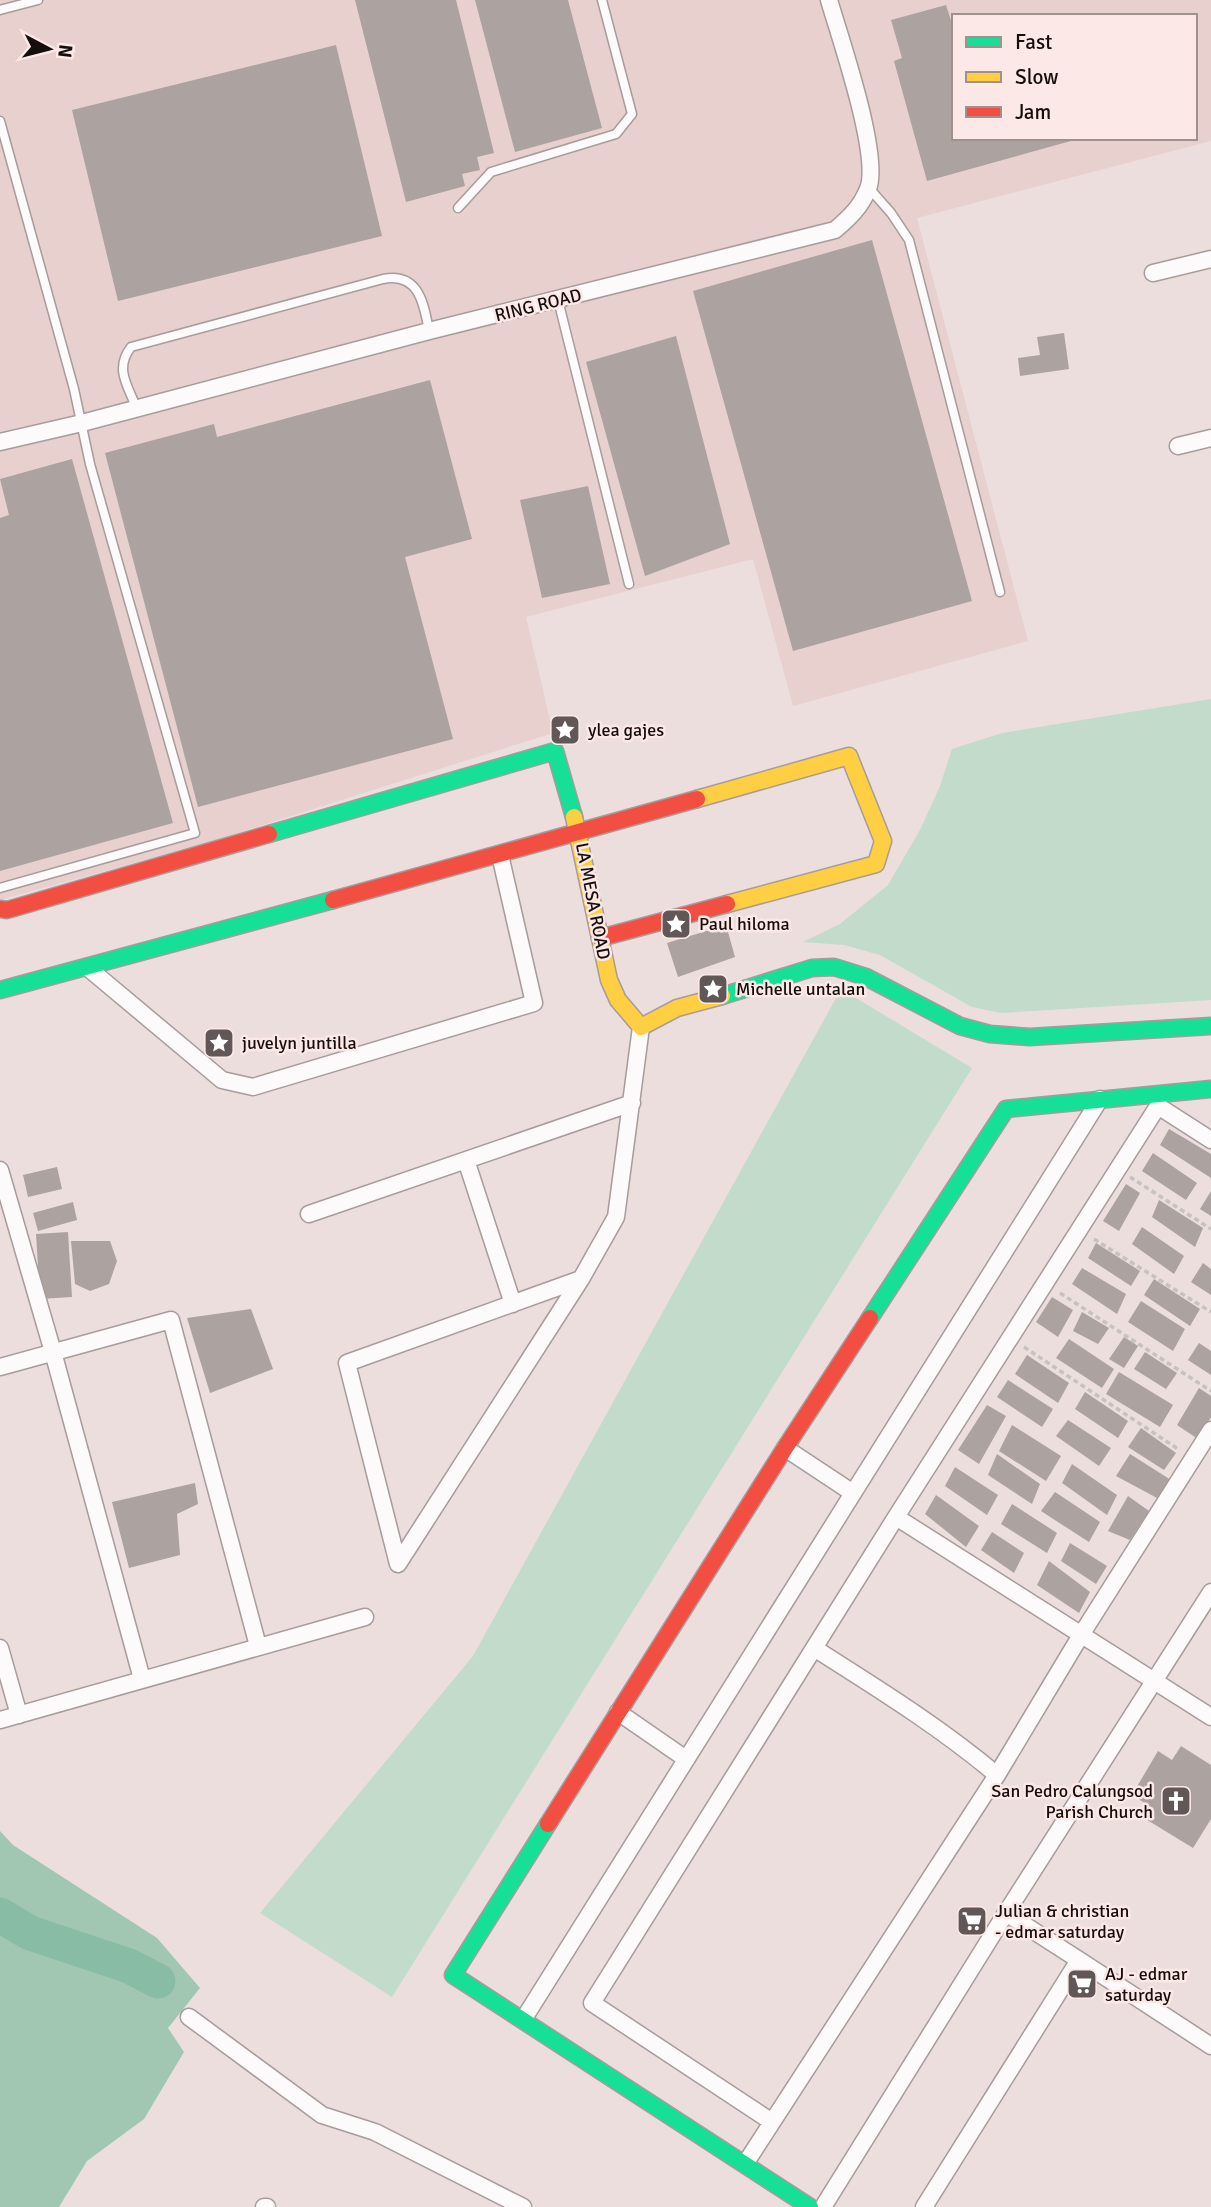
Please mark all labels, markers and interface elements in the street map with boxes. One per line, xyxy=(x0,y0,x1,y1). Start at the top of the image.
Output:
north arrow xyxy=(14,14,84,84)
legend xyxy=(952,14,1197,140)
text: Fast xyxy=(1015,29,1052,55)
text: N xyxy=(52,43,78,59)
text: Slow xyxy=(1015,64,1059,90)
text: Jam xyxy=(1015,99,1051,125)
street label: RING ROAD xyxy=(492,284,584,326)
place icon: ylea gajes xyxy=(548,713,582,747)
place label: ylea gajes xyxy=(588,719,664,741)
street label: LA MESA ROAD xyxy=(571,841,615,961)
place icon: Paul hiloma xyxy=(659,907,693,941)
place label: Paul hiloma xyxy=(699,913,790,935)
place icon: Michelle untalan xyxy=(696,972,730,1006)
place label: Michelle untalan xyxy=(736,978,865,1000)
place icon: juvelyn juntilla xyxy=(202,1026,236,1060)
place label: juvelyn juntilla xyxy=(242,1032,357,1054)
place label: San Pedro Calungsod Parish Church xyxy=(991,1780,1153,1823)
church icon: San Pedro Calungsod Parish Church xyxy=(1159,1784,1193,1818)
place label: Julian & christian - edmar saturday xyxy=(995,1900,1129,1943)
supermarket icon: Julian & christian - edmar saturday xyxy=(955,1904,989,1938)
place label: AJ - edmar saturday xyxy=(1105,1963,1188,2006)
supermarket icon: AJ - edmar saturday xyxy=(1065,1967,1099,2001)

